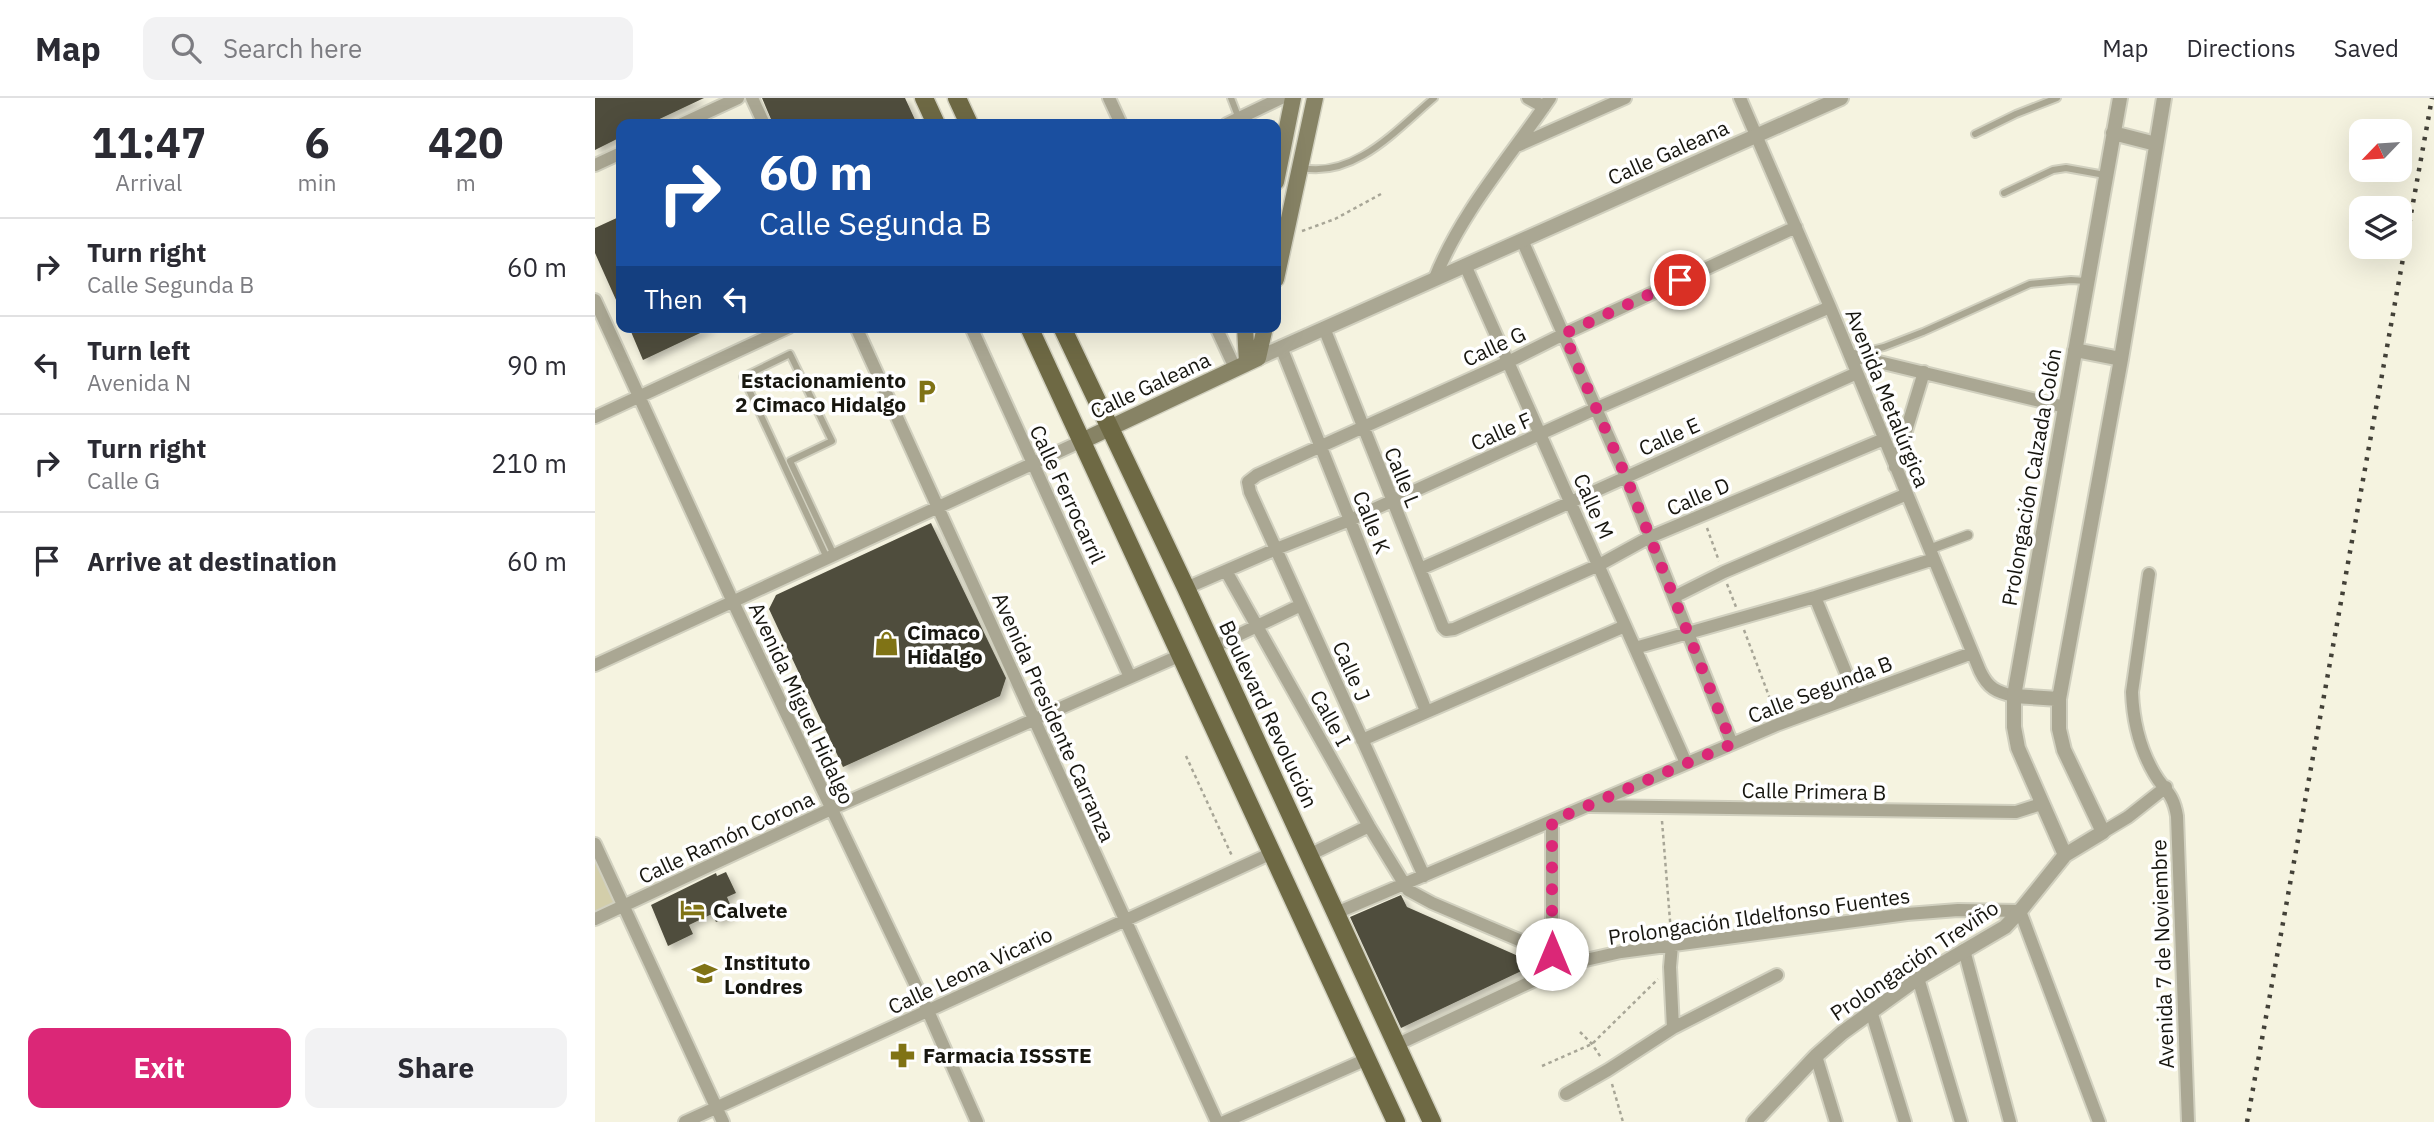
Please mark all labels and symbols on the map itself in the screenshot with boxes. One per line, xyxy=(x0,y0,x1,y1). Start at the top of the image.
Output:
street label: Calle Galeana xyxy=(1603,113,1733,191)
north arrow xyxy=(2349,119,2411,182)
pin xyxy=(1650,250,1710,310)
street label: Avenida Metalúrgica xyxy=(1839,304,1937,492)
street label: Calle G xyxy=(1458,319,1530,373)
street label: Calle Galeana xyxy=(1085,345,1215,425)
street label: Prolongación Calzada Colón xyxy=(1995,346,2067,608)
place label: Estacionamiento 2 Cimaco Hidalgo xyxy=(735,366,906,418)
parking icon: Estacionamiento 2 Cimaco Hidalgo xyxy=(912,378,940,406)
street label: Calle F xyxy=(1466,405,1536,457)
street label: Calle E xyxy=(1634,410,1704,462)
street label: Calle Ferrocarril xyxy=(1024,420,1113,568)
street label: Calle L xyxy=(1378,443,1428,511)
street label: Calle M xyxy=(1567,469,1621,543)
street label: Calle D xyxy=(1662,470,1734,522)
street label: Calle K xyxy=(1347,486,1397,558)
street label: Avenida Presidente Carranza xyxy=(986,588,1122,846)
street label: Avenida Miguel Hidalgo xyxy=(743,598,861,808)
street label: Boulevard Revolución xyxy=(1213,616,1325,812)
place label: Cimaco Hidalgo xyxy=(907,618,983,670)
shop icon: Cimaco Hidalgo xyxy=(873,630,901,658)
street label: Calle J xyxy=(1326,637,1378,705)
street label: Calle Segunda B xyxy=(1744,649,1896,729)
street label: Calle I xyxy=(1304,685,1358,751)
street label: Calle Primera B xyxy=(1741,776,1887,806)
street label: Calle Ramón Corona xyxy=(634,784,818,890)
street label: Avenida 7 de Noviembre xyxy=(2144,839,2180,1069)
street label: Prolongación Ildelfonso Fuentes xyxy=(1606,881,1912,951)
street label: Prolongación Treviño xyxy=(1824,893,2004,1027)
hotel icon: Calvete xyxy=(679,896,707,924)
place label: Calvete xyxy=(713,896,788,924)
position arrow xyxy=(1515,917,1589,991)
street label: Calle Leona Vicario xyxy=(883,920,1057,1020)
place label: Instituto Londres xyxy=(724,948,811,1000)
school or university icon: Instituto Londres xyxy=(690,960,718,988)
pharmacy icon: Farmacia ISSSTE xyxy=(889,1041,917,1069)
place label: Farmacia ISSSTE xyxy=(923,1041,1092,1069)

